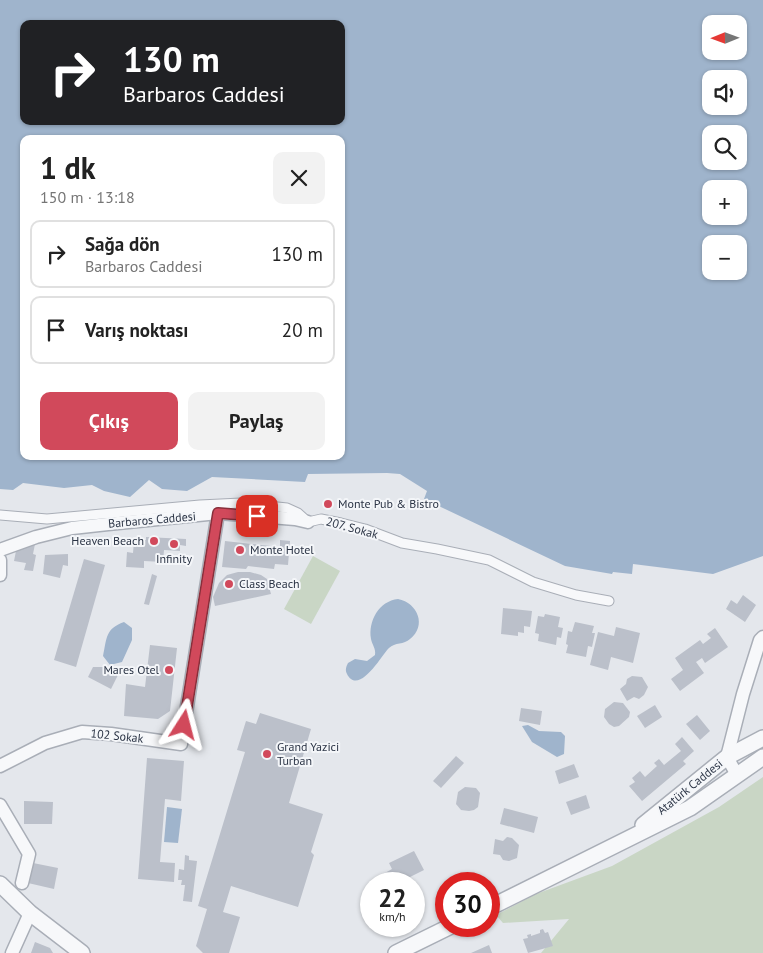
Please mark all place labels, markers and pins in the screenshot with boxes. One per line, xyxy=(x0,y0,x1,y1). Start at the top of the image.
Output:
pin xyxy=(236,495,278,537)
place label: Monte Pub & Bistro xyxy=(338,496,439,511)
marker: Monte Pub & Bistro xyxy=(322,498,334,510)
place label: Heaven Beach xyxy=(71,533,144,548)
marker: Heaven Beach xyxy=(148,535,160,547)
marker: Infinity xyxy=(168,538,180,550)
place label: Monte Hotel xyxy=(250,542,314,557)
marker: Monte Hotel xyxy=(234,544,246,556)
place label: Infinity xyxy=(156,551,192,566)
place label: Class Beach xyxy=(239,576,300,591)
marker: Class Beach xyxy=(223,578,235,590)
place label: Mares Otel xyxy=(103,662,159,677)
marker: Mares Otel xyxy=(163,664,175,676)
place label: Grand Yazici Turban xyxy=(277,739,339,768)
marker: Grand Yazici Turban xyxy=(261,748,273,760)

